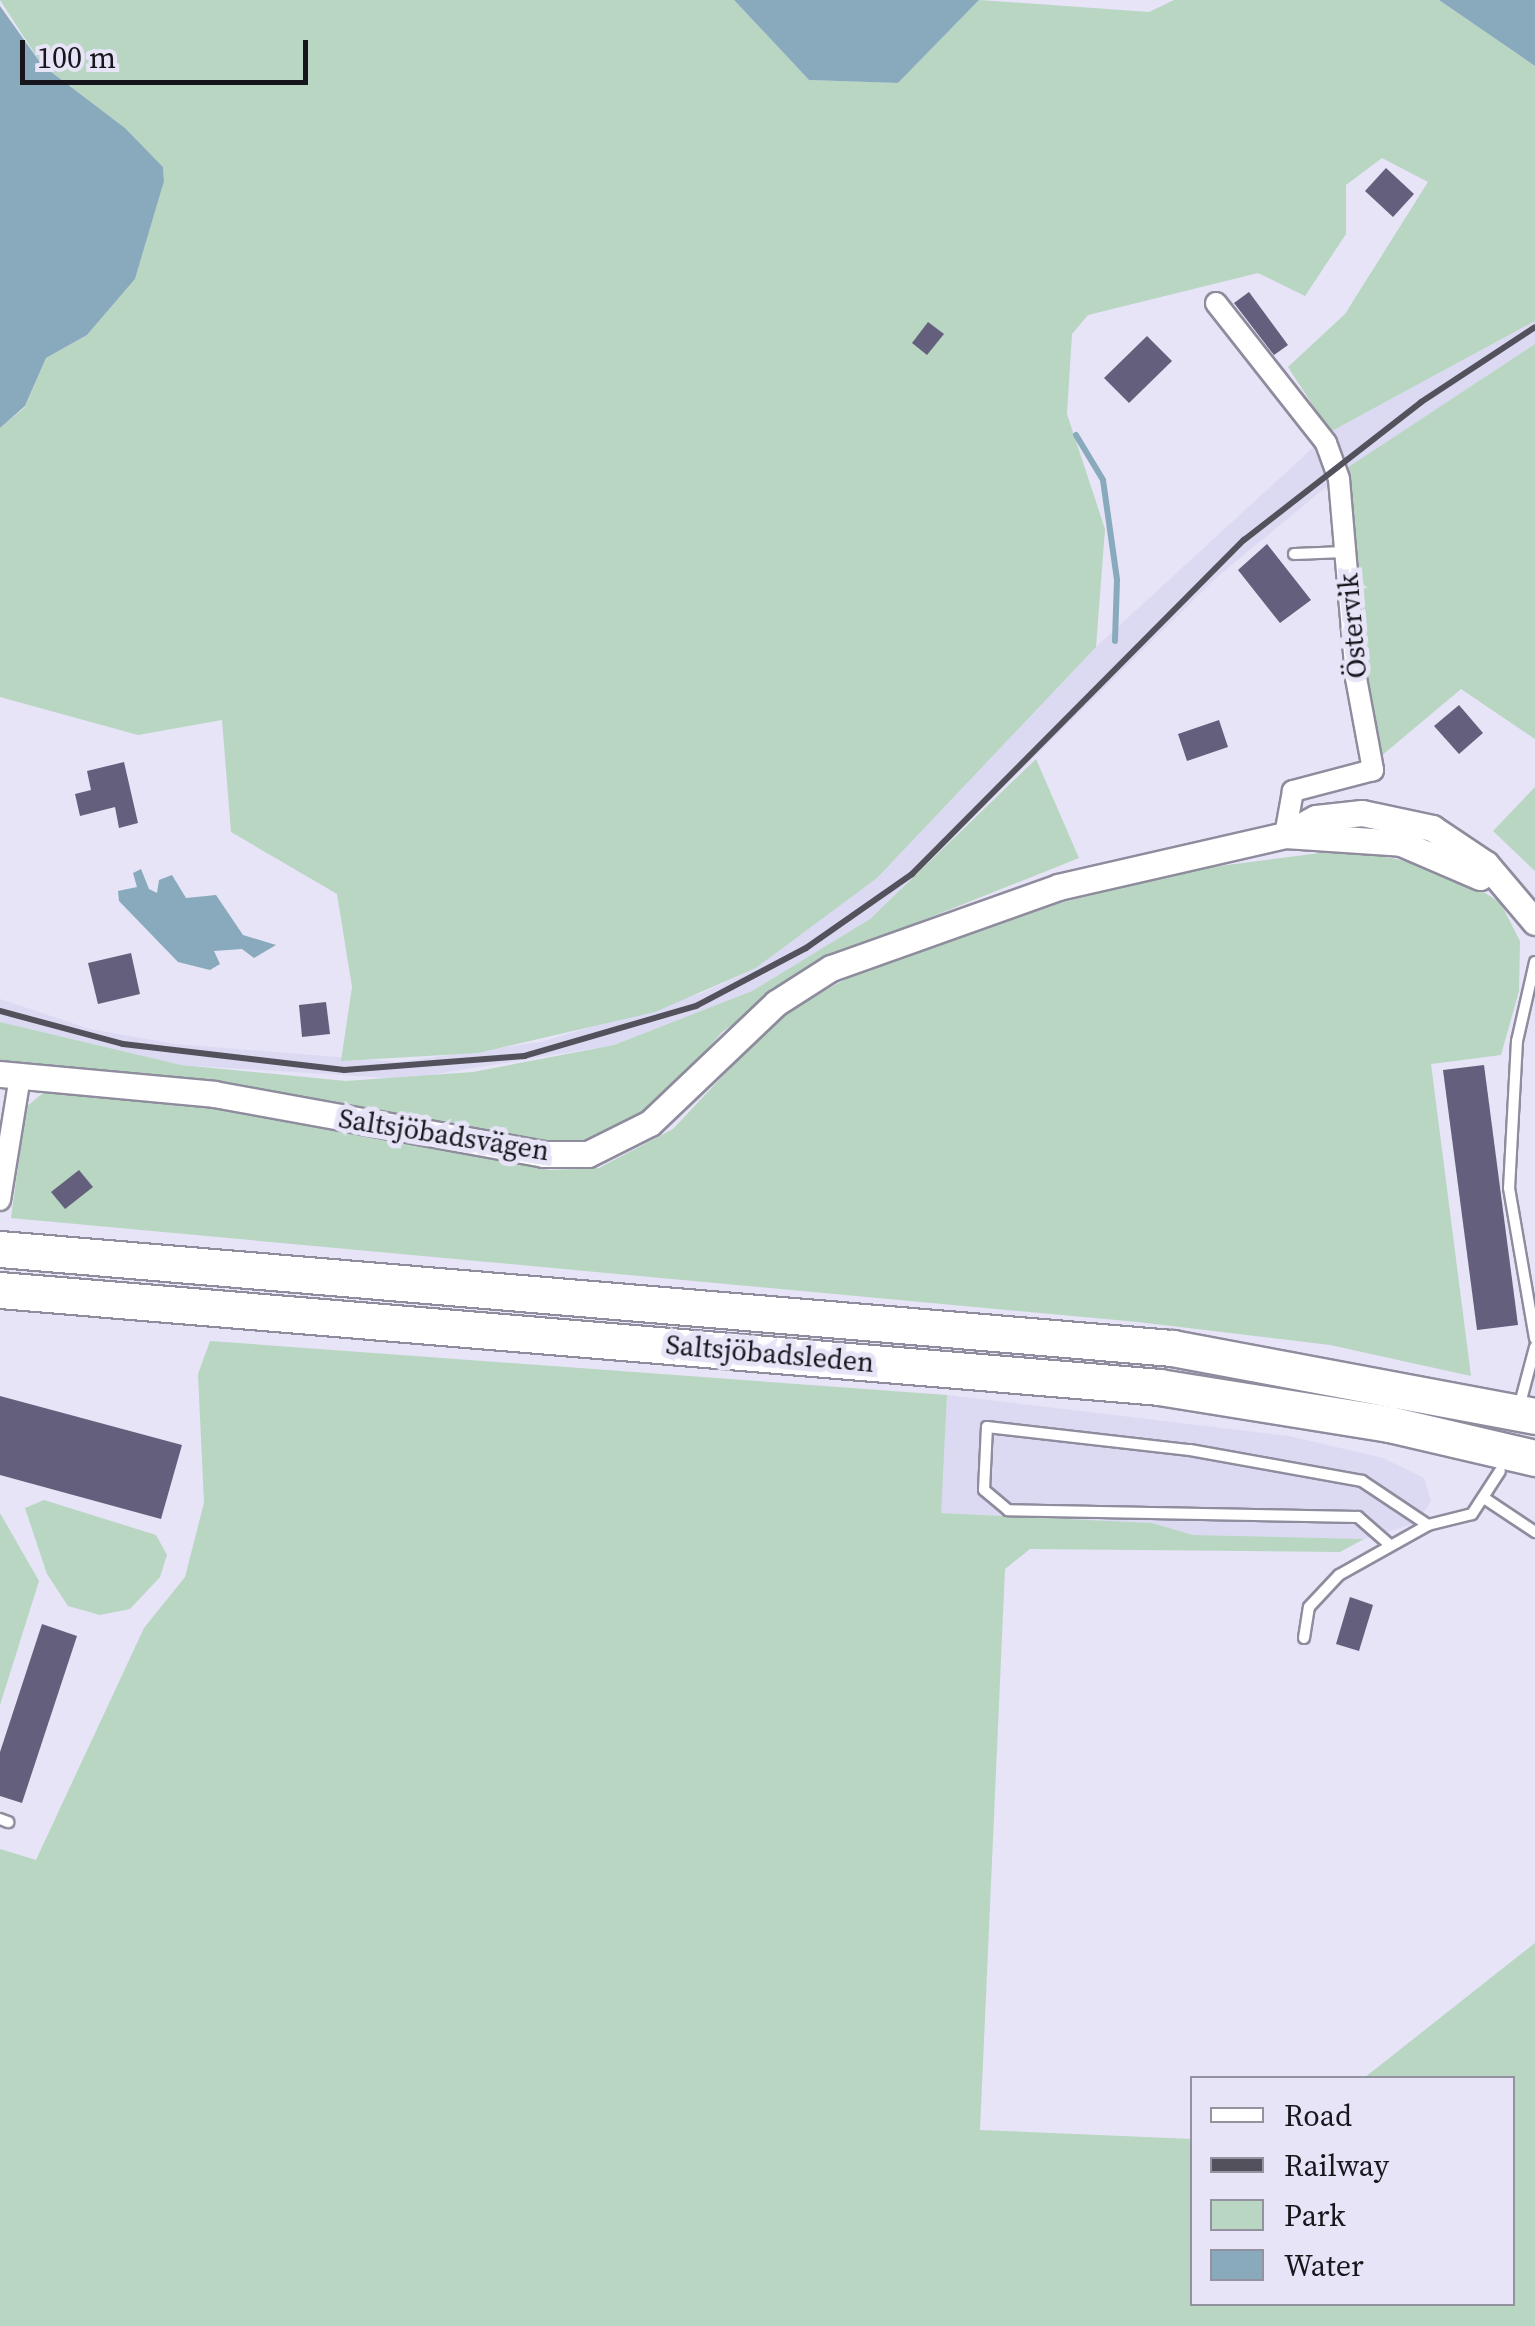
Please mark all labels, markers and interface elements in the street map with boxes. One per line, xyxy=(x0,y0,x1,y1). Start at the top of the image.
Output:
scale bar xyxy=(25,20,312,82)
text: 100 m xyxy=(37,37,116,78)
street label: Östervik xyxy=(1331,572,1373,680)
street label: Saltsjöbadsvägen xyxy=(336,1101,552,1167)
street label: Saltsjöbadsleden xyxy=(664,1327,876,1379)
legend xyxy=(1190,2076,1515,2306)
text: Road xyxy=(1284,2095,1352,2136)
text: Railway xyxy=(1284,2145,1389,2186)
text: Park xyxy=(1284,2195,1346,2236)
text: Water xyxy=(1284,2245,1364,2286)

